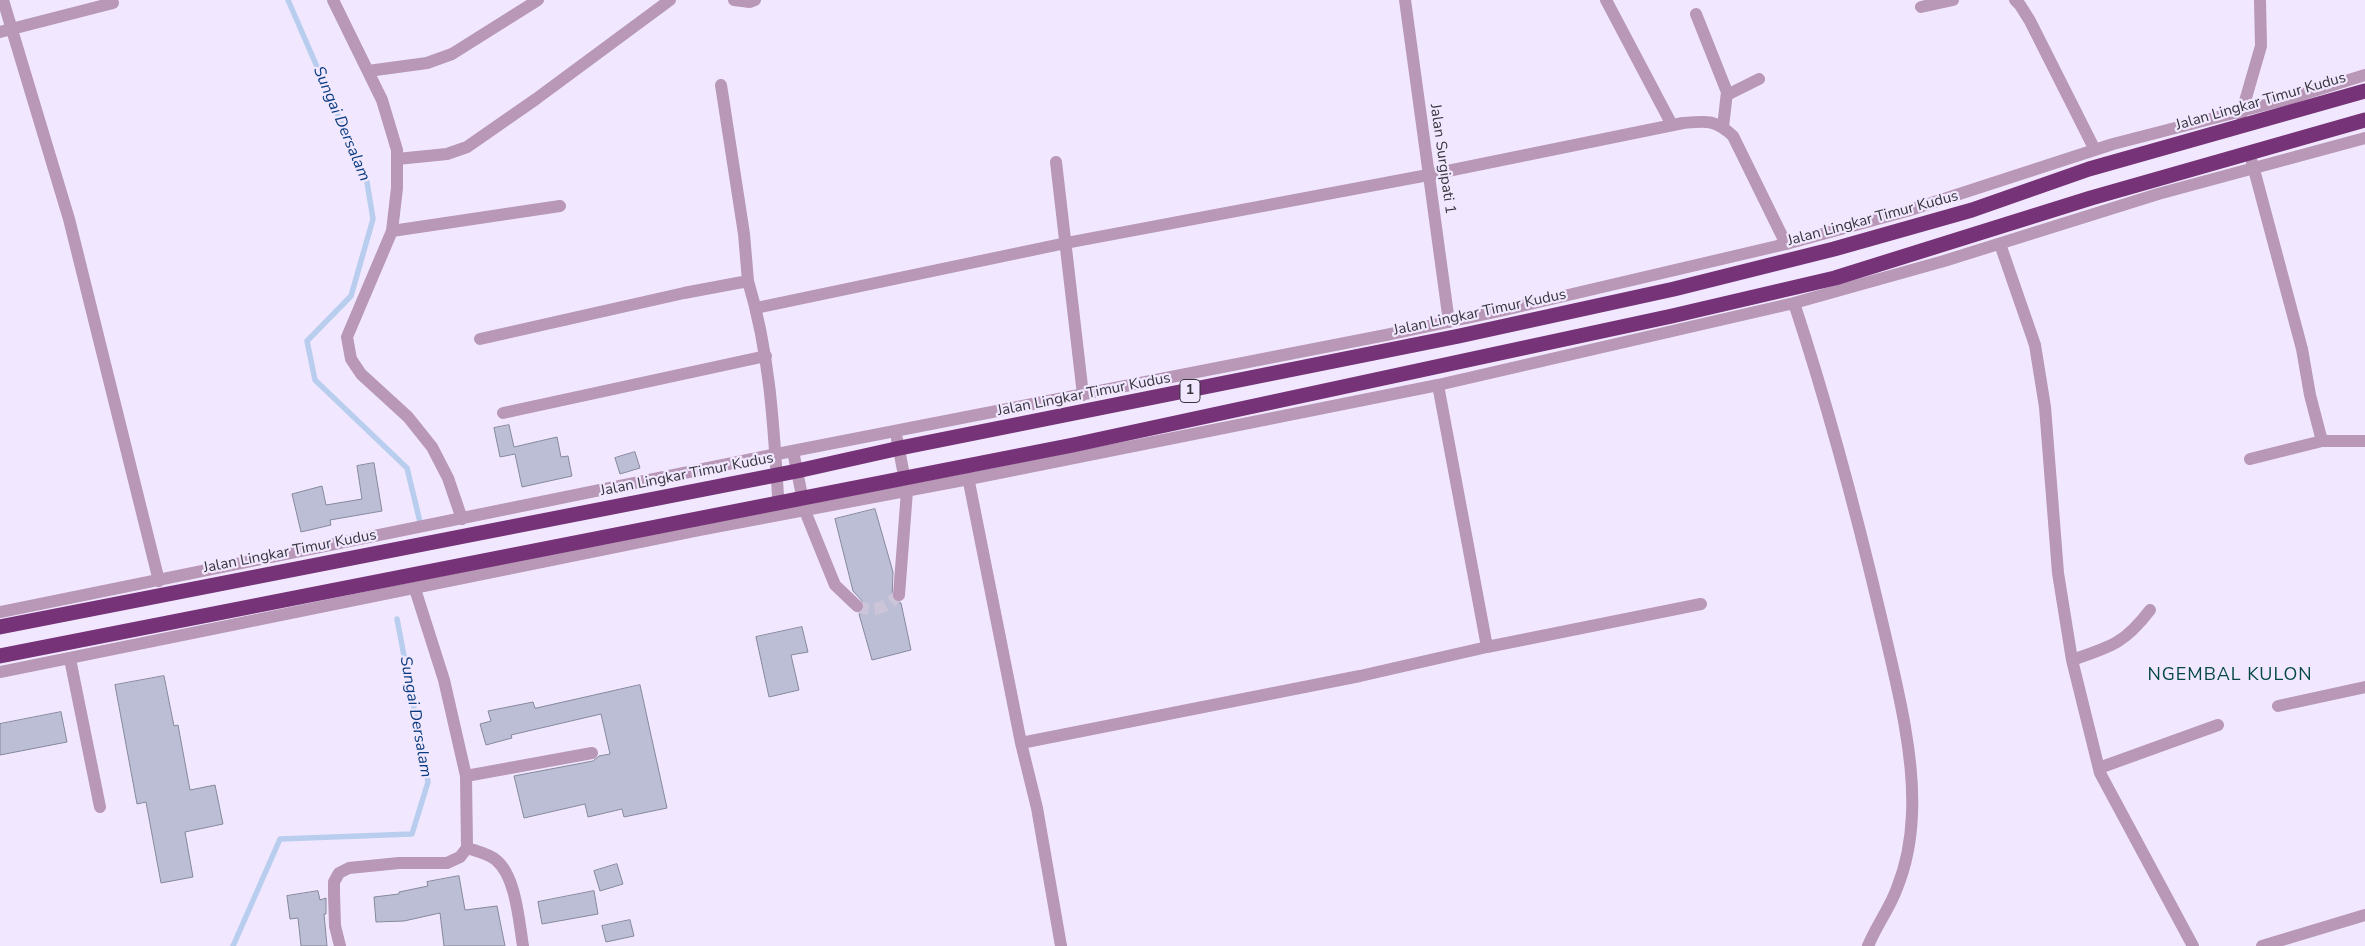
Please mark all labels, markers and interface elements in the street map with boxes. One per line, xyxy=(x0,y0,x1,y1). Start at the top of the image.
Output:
water label: Sungai Dersalam xyxy=(308,64,374,184)
street label: Jalan Lingkar Timur Kudus xyxy=(2174,69,2348,135)
street label: Jalan Surgipati 1 xyxy=(1425,103,1459,215)
street label: Jalan Lingkar Timur Kudus xyxy=(1786,188,1960,250)
street label: Jalan Lingkar Timur Kudus xyxy=(1392,286,1568,340)
street label: Jalan Lingkar Timur Kudus xyxy=(996,369,1172,421)
road number: 1 xyxy=(1180,380,1200,402)
street label: Jalan Lingkar Timur Kudus xyxy=(599,449,775,501)
street label: Jalan Lingkar Timur Kudus xyxy=(202,526,378,578)
water label: Sungai Dersalam xyxy=(395,655,435,779)
district label: NGEMBAL KULON xyxy=(2146,665,2314,687)

